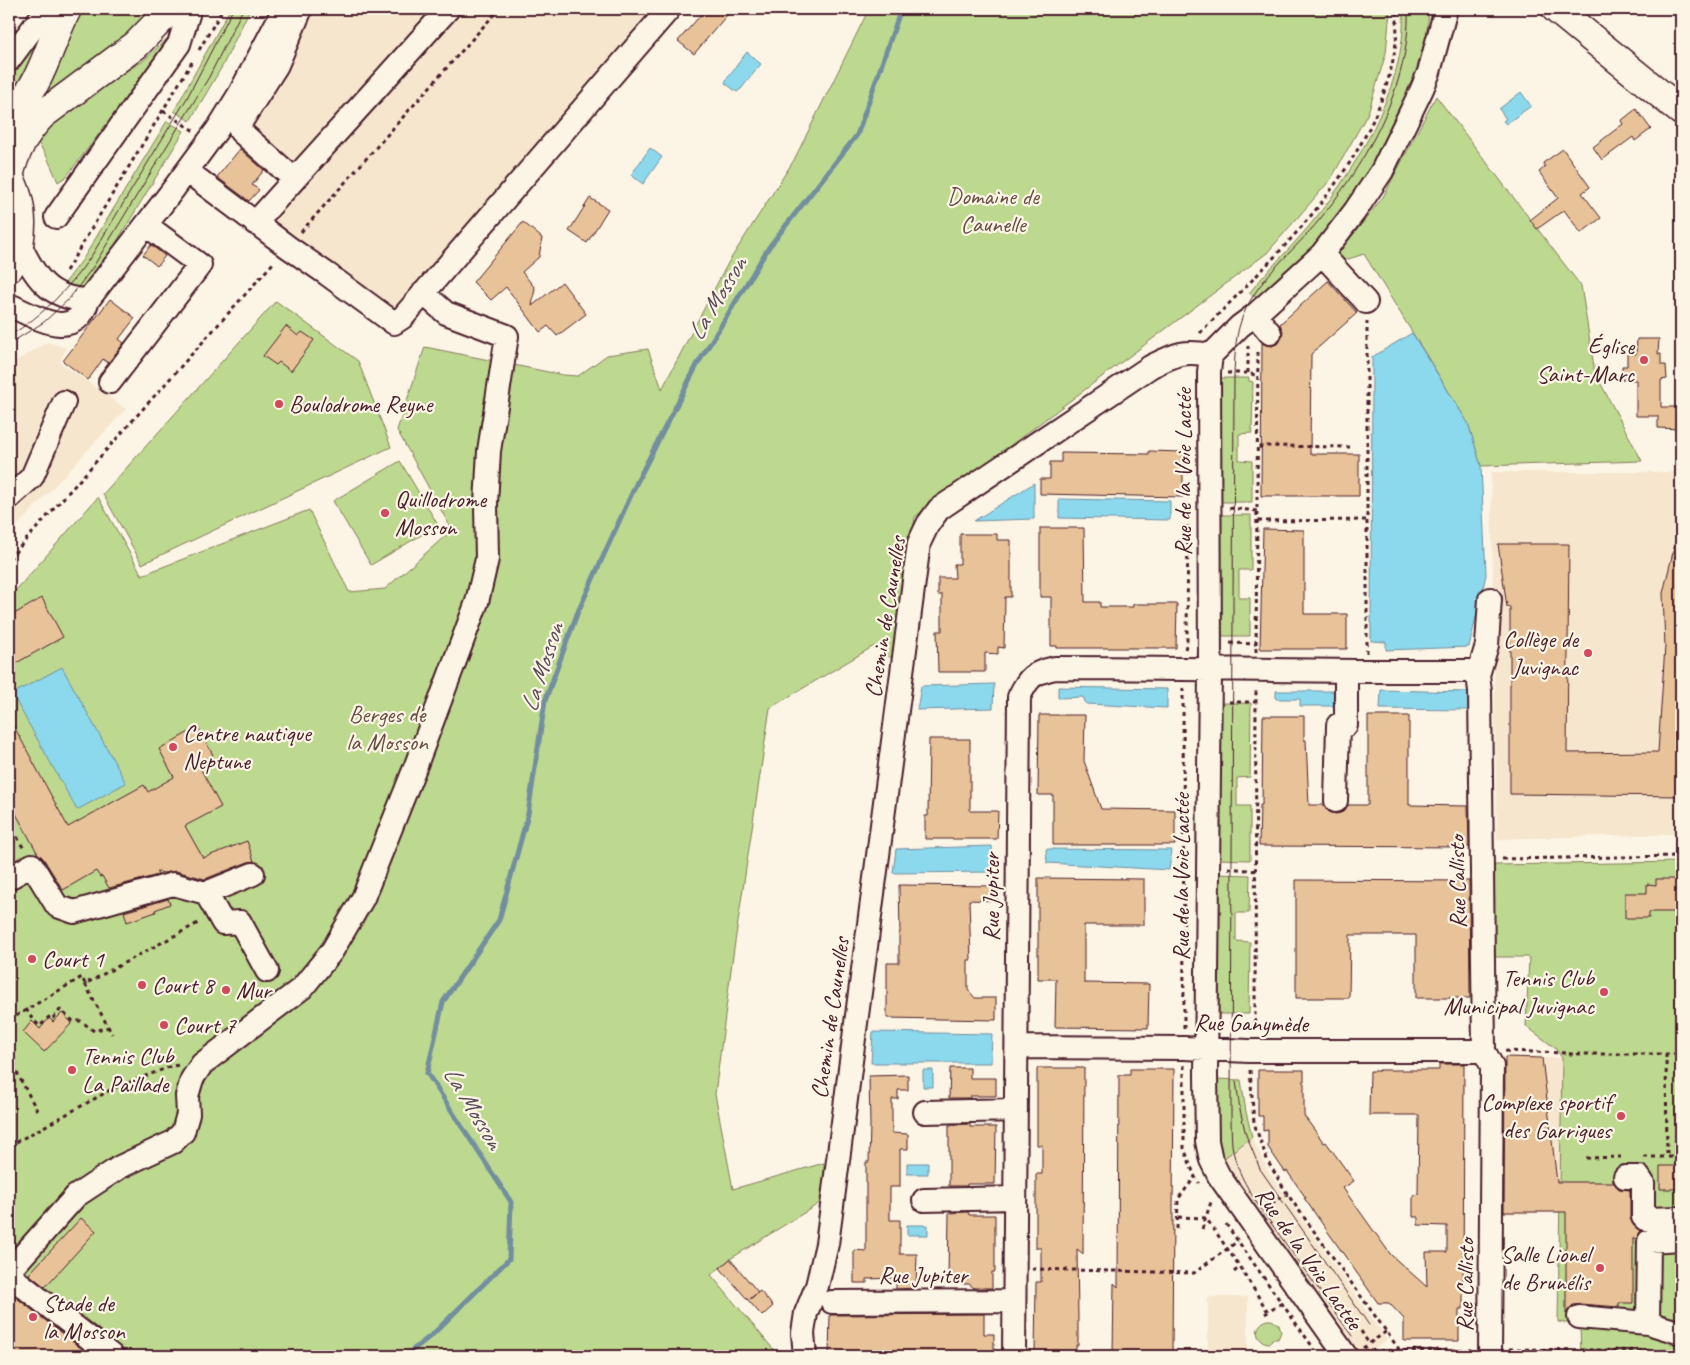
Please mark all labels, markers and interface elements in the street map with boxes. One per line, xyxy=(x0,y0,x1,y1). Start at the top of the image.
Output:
park label: Domaine de Caunelle xyxy=(947,181,1041,239)
water label: La Mosson xyxy=(680,249,756,346)
place label: Église Saint-Marc xyxy=(1536,331,1636,389)
marker: Église Saint-Marc xyxy=(1638,354,1650,366)
street label: Rue de la Voie Lactée xyxy=(1168,386,1198,556)
place label: Boulodrome Reyne xyxy=(289,389,434,419)
marker: Boulodrome Reyne xyxy=(273,398,285,410)
place label: Quillodrome Mosson xyxy=(395,484,488,542)
marker: Quillodrome Mosson xyxy=(379,507,391,519)
street label: Chemin de Caunelles xyxy=(857,533,913,700)
water label: La Mosson xyxy=(513,616,572,716)
place label: Collège de Juvignac xyxy=(1503,624,1580,682)
marker: Collège de Juvignac xyxy=(1582,647,1594,659)
park label: Berges de la Mosson xyxy=(346,699,429,757)
place label: Centre nautique Neptune xyxy=(183,718,313,776)
marker: Centre nautique Neptune xyxy=(167,741,179,753)
street label: Rue de la Voie Lactée xyxy=(1166,791,1196,961)
street label: Rue Callisto xyxy=(1441,833,1473,929)
street label: Rue Jupiter xyxy=(976,850,1006,941)
street label: Chemin de Caunelles xyxy=(804,934,856,1101)
place label: Court 1 xyxy=(42,944,105,974)
marker: Court 1 xyxy=(26,953,38,965)
place label: Tennis Club Municipal Juvignac xyxy=(1444,963,1596,1021)
place label: Court 8 xyxy=(152,970,216,1000)
place label: Mur xyxy=(236,975,273,1005)
marker: Court 8 xyxy=(136,979,148,991)
marker: Mur xyxy=(220,984,232,996)
marker: Tennis Club Municipal Juvignac xyxy=(1598,986,1610,998)
street label: Rue Ganymède xyxy=(1194,1007,1310,1039)
place label: Court 7 xyxy=(174,1010,237,1040)
marker: Court 7 xyxy=(158,1019,170,1031)
place label: Tennis Club La Paillade xyxy=(82,1041,175,1099)
water label: La Mosson xyxy=(436,1060,512,1157)
marker: Tennis Club La Paillade xyxy=(66,1064,78,1076)
place label: Complexe sportif des Garrigues xyxy=(1481,1087,1617,1145)
marker: Complexe sportif des Garrigues xyxy=(1615,1110,1627,1122)
street label: Rue de la Voie Lactée xyxy=(1249,1181,1371,1337)
street label: Rue Callisto xyxy=(1449,1236,1481,1332)
place label: Salle Lionel de Brunélis xyxy=(1501,1239,1594,1297)
street label: Rue Jupiter xyxy=(879,1260,970,1290)
marker: Salle Lionel de Brunélis xyxy=(1594,1262,1606,1274)
place label: Stade de la Mosson xyxy=(43,1288,126,1346)
marker: Stade de la Mosson xyxy=(27,1311,39,1323)

